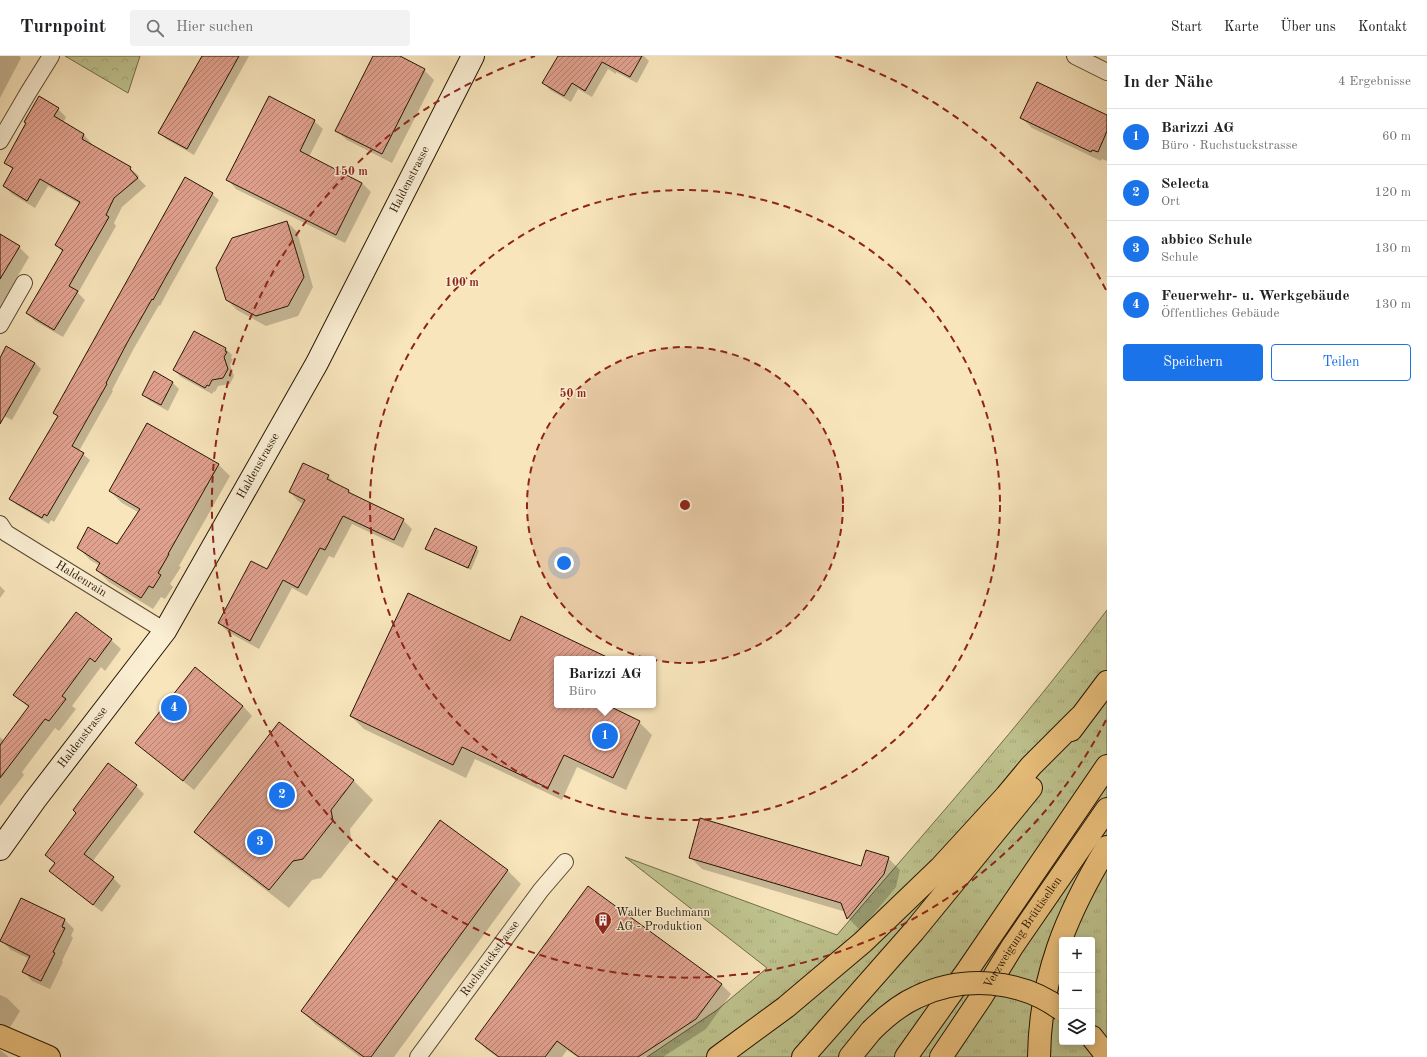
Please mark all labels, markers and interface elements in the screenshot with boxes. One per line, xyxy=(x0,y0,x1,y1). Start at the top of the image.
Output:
search box xyxy=(130,10,410,46)
icon: search xyxy=(144,17,166,39)
text: Turnpoint xyxy=(20,18,106,37)
text: Hier suchen xyxy=(176,20,253,35)
text: Start xyxy=(1171,20,1202,34)
text: Karte xyxy=(1224,20,1259,34)
text: Über uns xyxy=(1281,20,1336,34)
text: Kontakt xyxy=(1358,20,1407,34)
text: In der Nähe xyxy=(1123,74,1213,91)
text: 4 Ergebnisse xyxy=(1338,75,1411,88)
text: Barizzi AG xyxy=(1161,121,1234,136)
text: 1 xyxy=(1132,130,1140,143)
text: 60 m xyxy=(1382,130,1411,143)
text: Büro · Ruchstuckstrasse xyxy=(1161,139,1297,152)
street label: Haldenstrasse xyxy=(388,144,432,215)
text: 150 m xyxy=(334,165,368,178)
text: Selecta xyxy=(1161,177,1209,192)
text: 2 xyxy=(1132,186,1140,199)
text: 120 m xyxy=(1374,186,1411,199)
text: Ort xyxy=(1161,195,1180,208)
text: abbico Schule xyxy=(1161,233,1252,248)
text: 3 xyxy=(1132,242,1140,255)
text: 130 m xyxy=(1374,242,1411,255)
text: Schule xyxy=(1161,251,1198,264)
text: 100 m xyxy=(445,277,479,289)
text: Feuerwehr- u. Werkgebäude xyxy=(1161,289,1350,304)
text: 4 xyxy=(1132,298,1140,311)
text: 130 m xyxy=(1374,298,1411,311)
text: Öffentliches Gebäude xyxy=(1161,307,1279,320)
button: Speichern xyxy=(1123,344,1263,381)
button: Teilen xyxy=(1271,344,1411,381)
text: 50 m xyxy=(560,387,587,400)
street label: Haldenstrasse xyxy=(235,431,282,501)
centre of rings xyxy=(678,498,692,512)
your location xyxy=(554,553,574,573)
street label: Haldenrain xyxy=(53,559,109,600)
popup xyxy=(554,656,656,708)
text: Barizzi AG xyxy=(568,667,642,682)
text: Büro xyxy=(568,685,596,698)
pin: 4 xyxy=(161,693,187,723)
street label: Haldenstrasse xyxy=(56,705,110,770)
pin: 1 xyxy=(592,721,618,751)
pin: 2 xyxy=(269,780,295,810)
pin: 3 xyxy=(247,827,273,857)
street label: Verzweigung Brüttisellen xyxy=(982,874,1065,991)
place label: Walter Buchmann AG - Produktion xyxy=(616,907,710,933)
building icon: Walter Buchmann AG - Produktion xyxy=(593,910,613,935)
street label: Ruchstuckstrasse xyxy=(459,918,522,999)
map controls xyxy=(1059,937,1095,1045)
button: + xyxy=(1059,937,1095,973)
button: − xyxy=(1059,973,1095,1009)
button: layers xyxy=(1059,1009,1095,1045)

